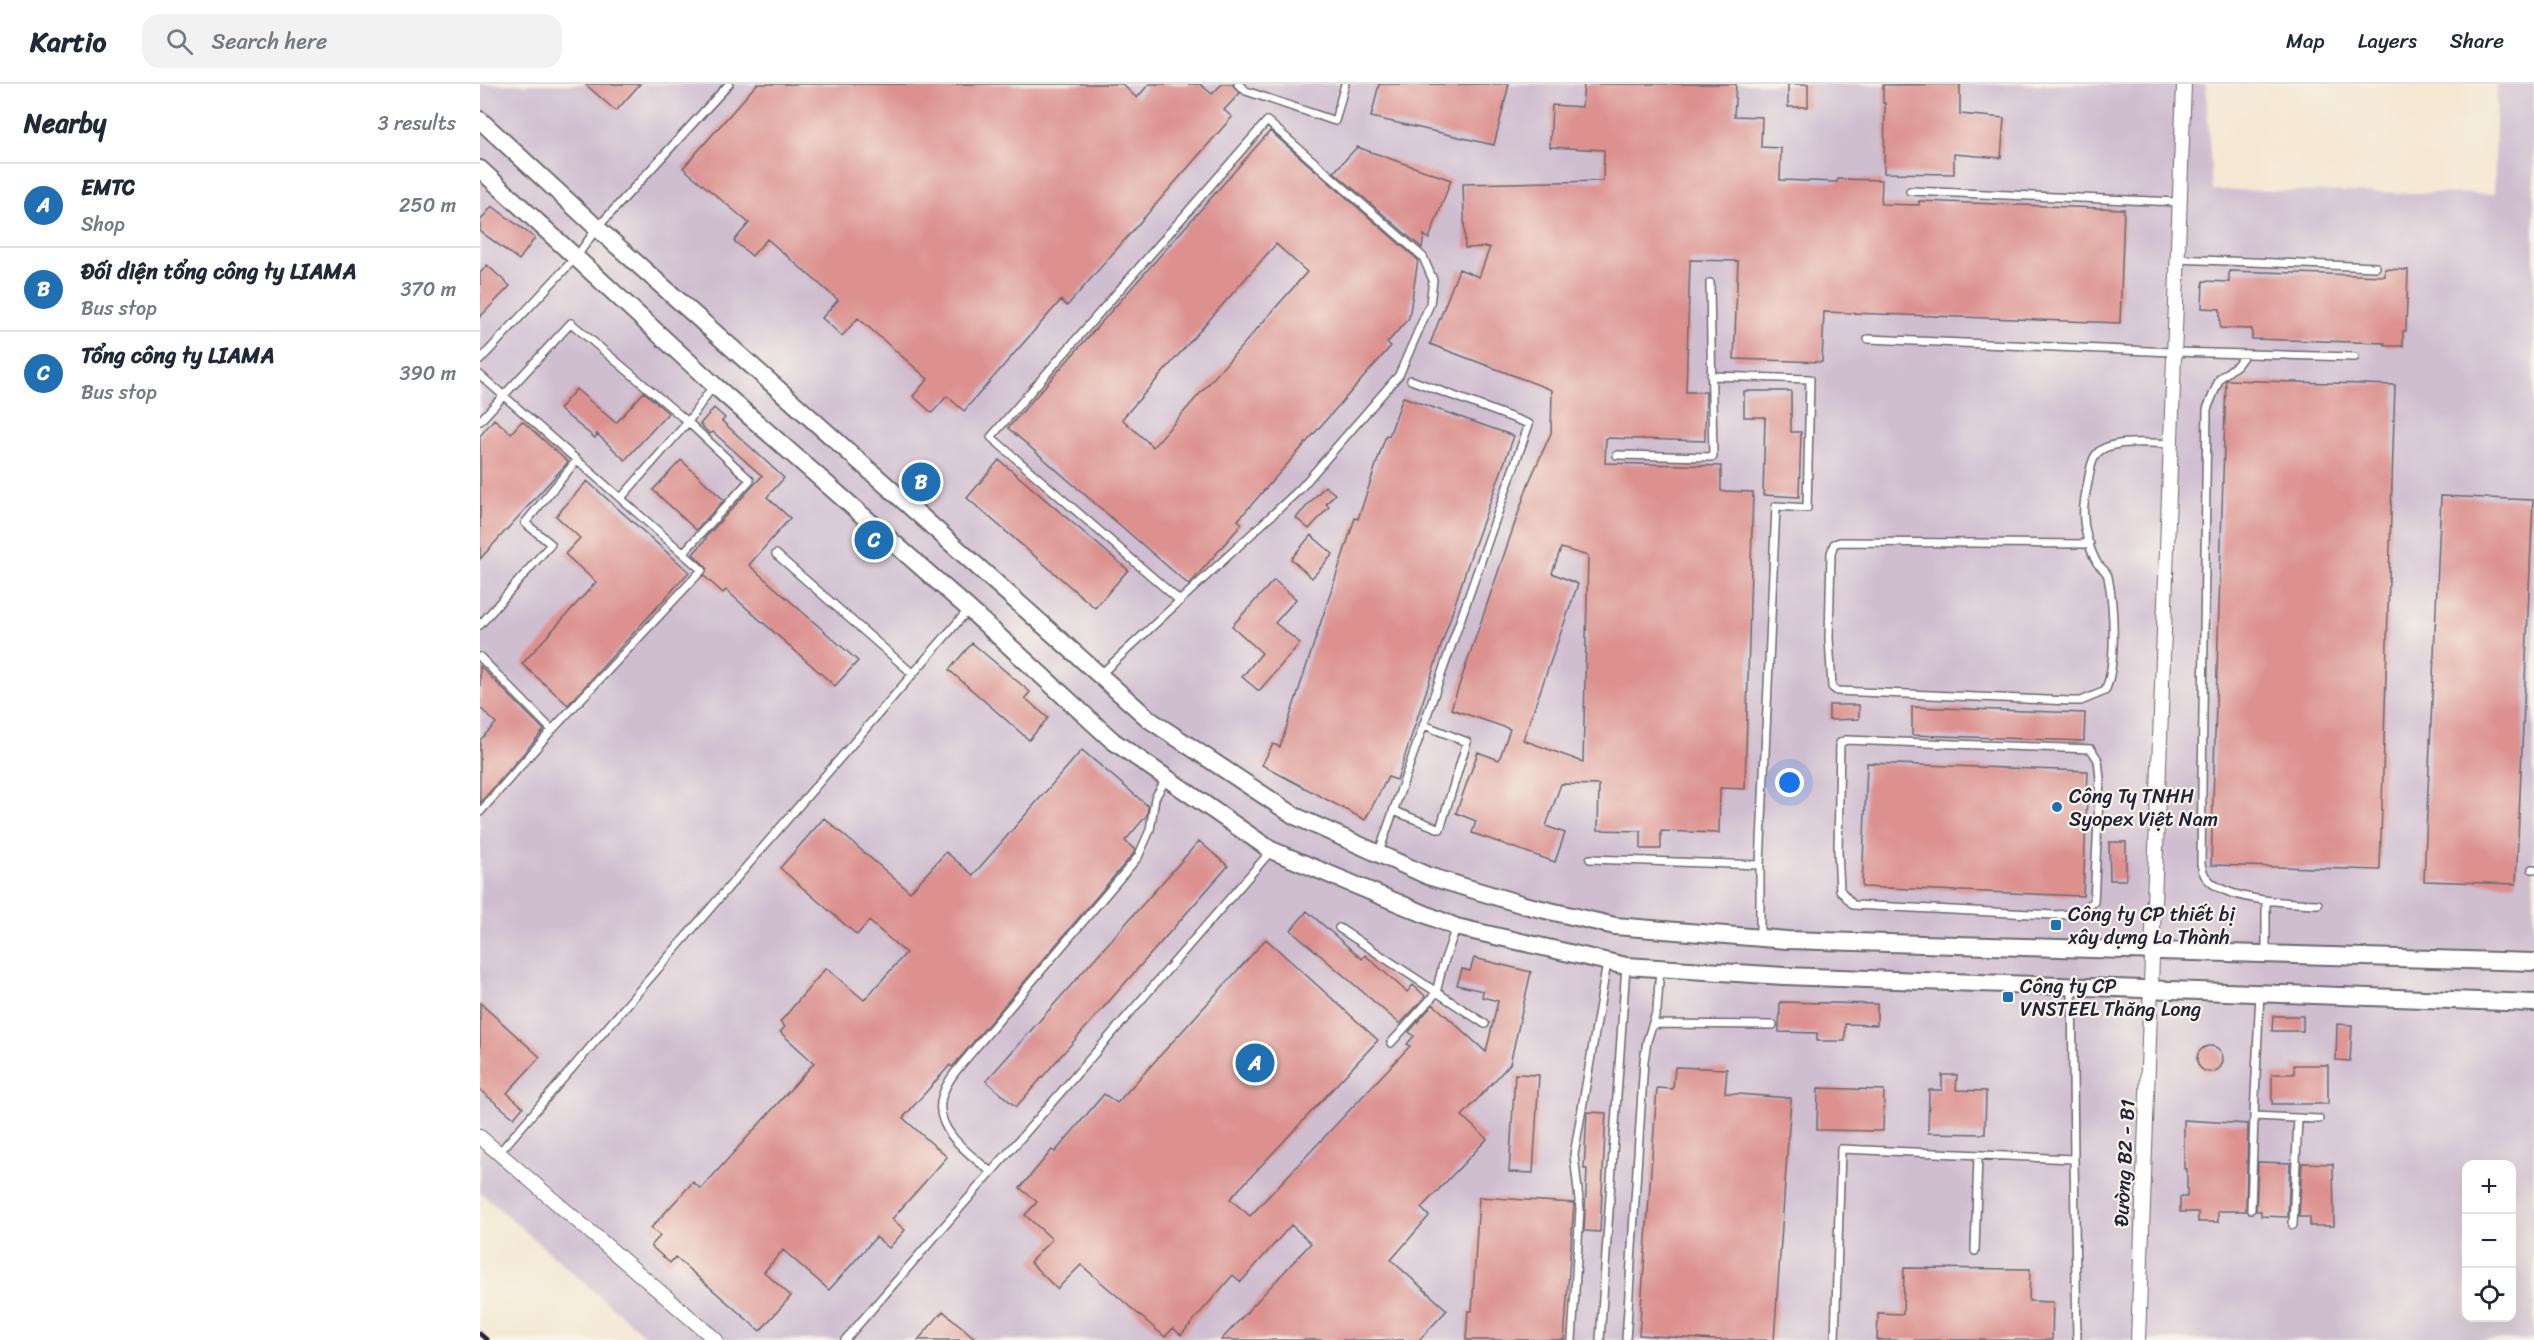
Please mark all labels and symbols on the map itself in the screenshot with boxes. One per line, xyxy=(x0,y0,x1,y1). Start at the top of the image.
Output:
pin: B xyxy=(902,460,940,504)
pin: C xyxy=(854,518,894,562)
your location xyxy=(1775,768,1804,797)
place label: Công Ty TNHH Syopex Việt Nam xyxy=(2069,779,2218,837)
marker: Công Ty TNHH Syopex Việt Nam xyxy=(2050,800,2064,814)
place label: Công ty CP thiết bị xây dựng La Thành xyxy=(2068,897,2236,955)
marker: Công ty CP thiết bị xây dựng La Thành xyxy=(2049,918,2063,932)
place label: Công ty CP VNSTEEL Thăng Long xyxy=(2020,969,2201,1027)
marker: Công ty CP VNSTEEL Thăng Long xyxy=(2001,990,2015,1004)
pin: A xyxy=(1236,1040,1274,1086)
street label: Đường B2 - B1 xyxy=(2104,1098,2145,1228)

